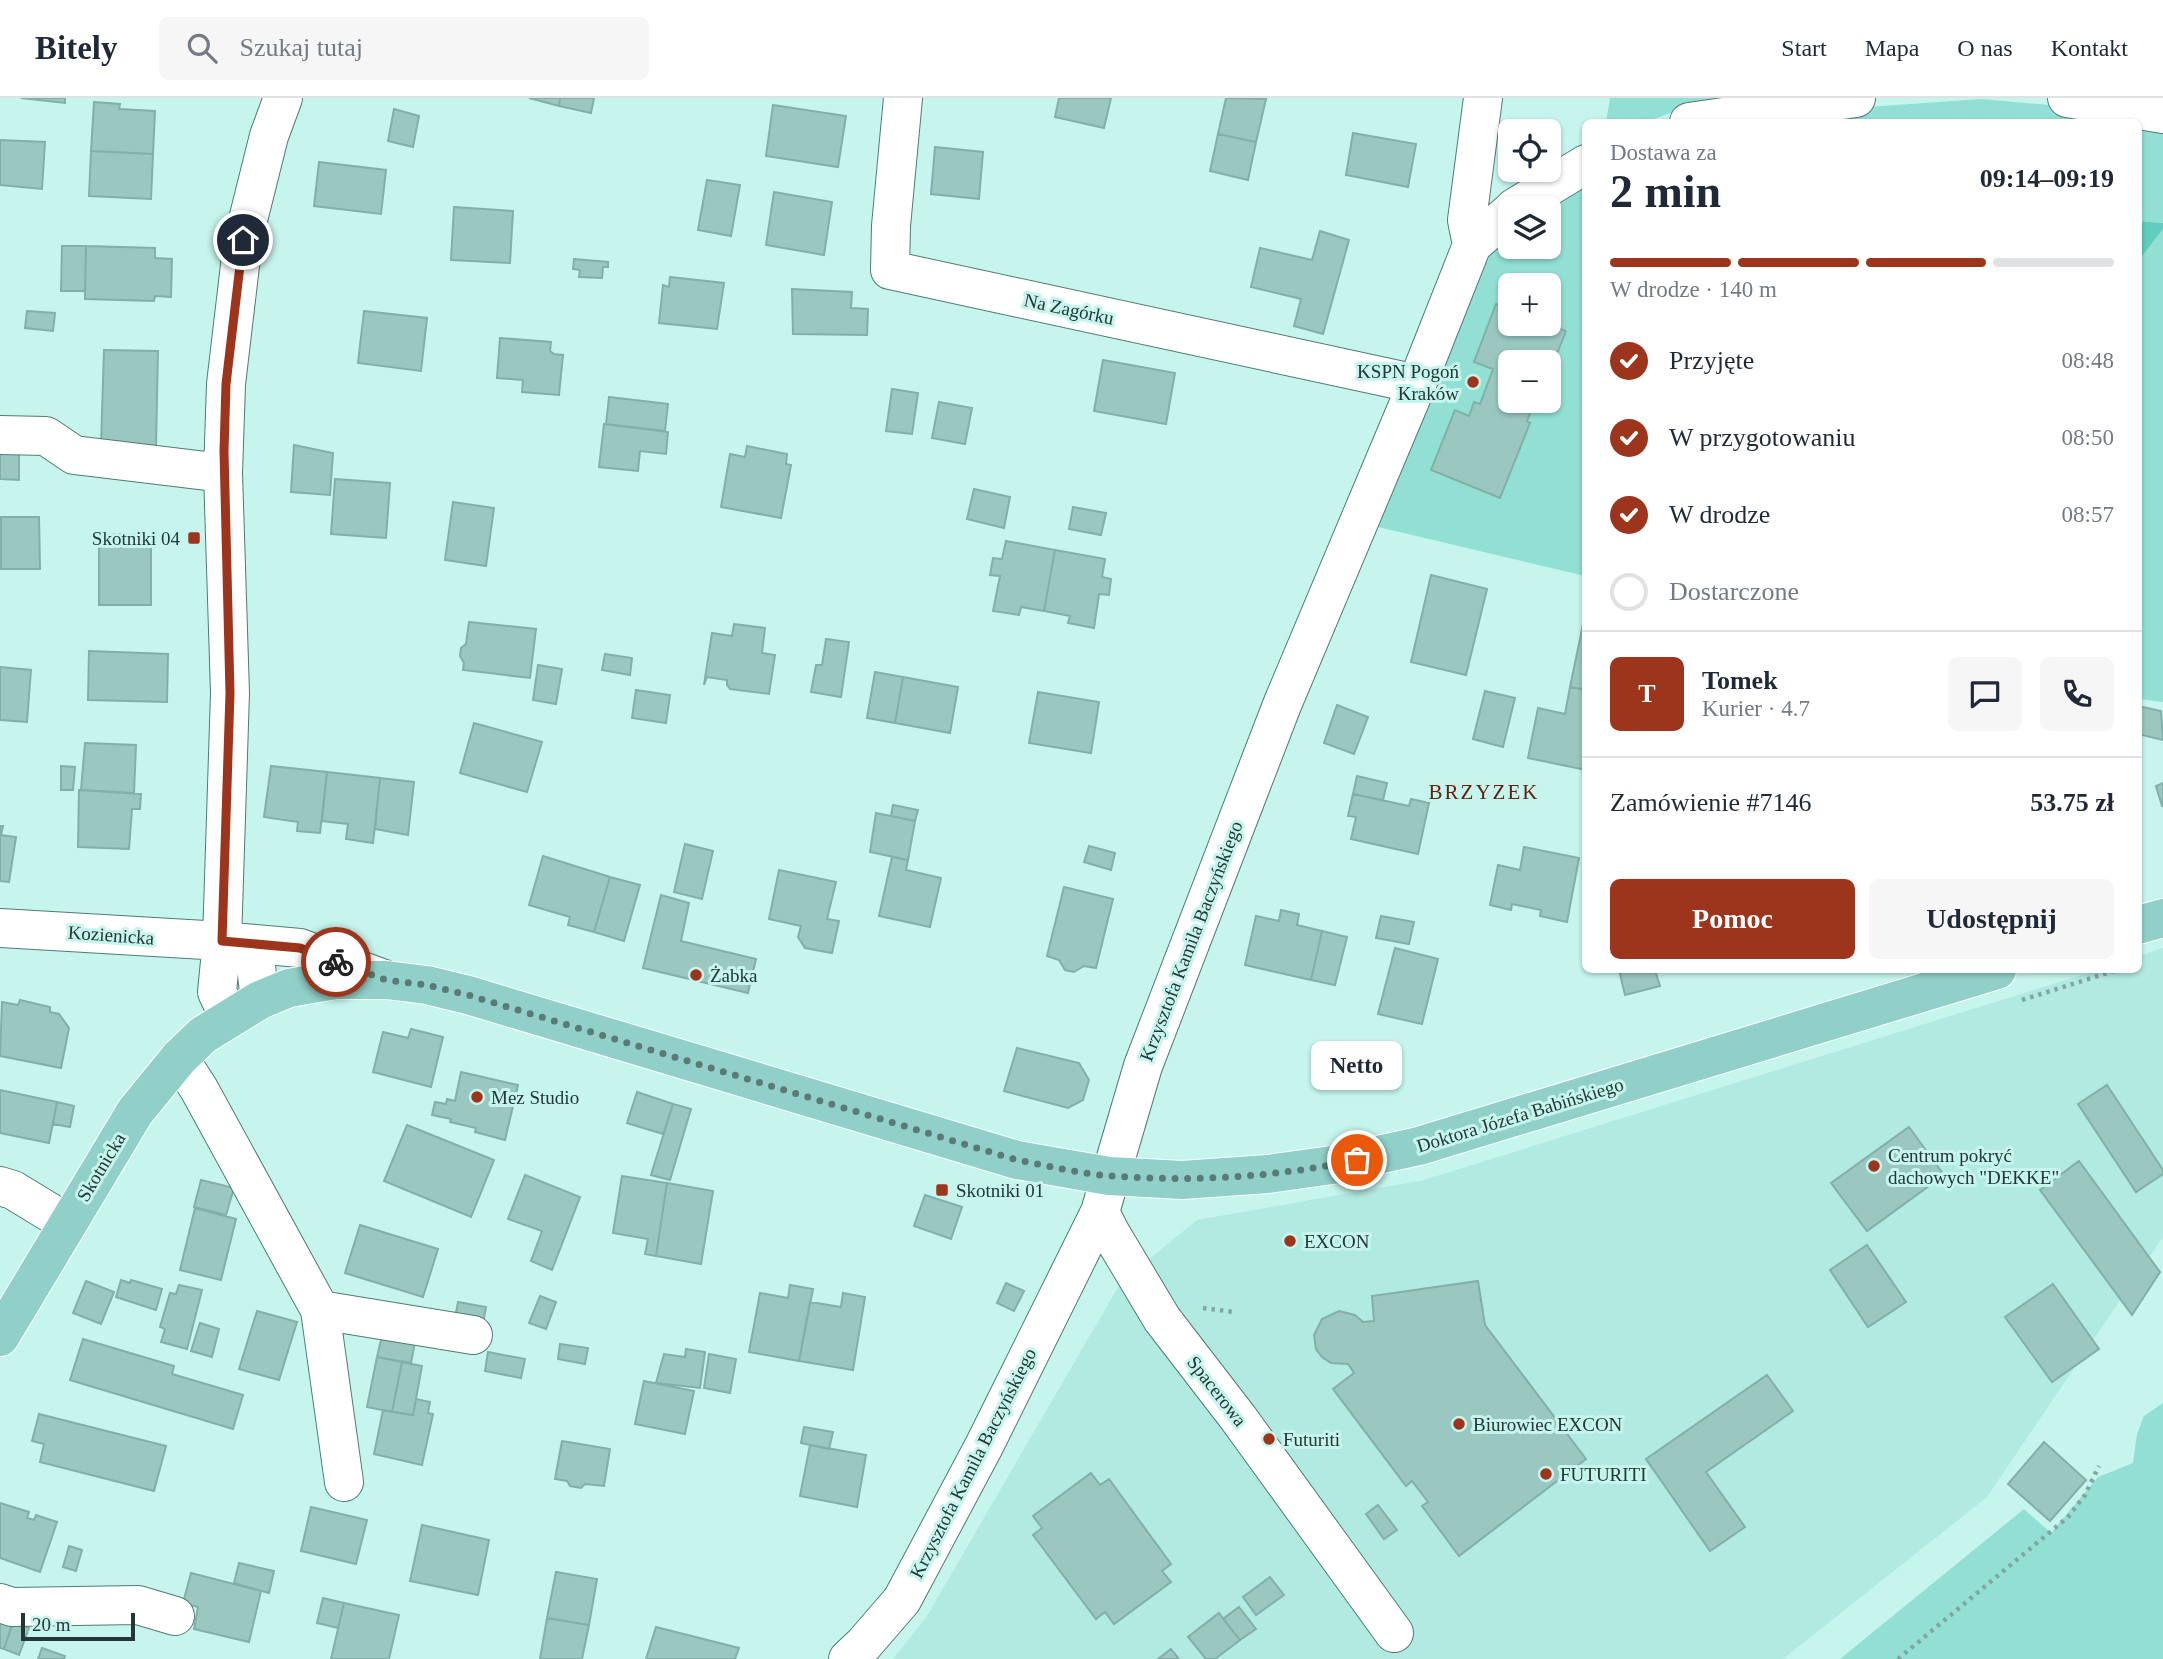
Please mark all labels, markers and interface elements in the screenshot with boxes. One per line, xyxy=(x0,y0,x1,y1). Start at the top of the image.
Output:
search box xyxy=(159,17,649,80)
icon: search xyxy=(183,29,221,67)
text: Bitely xyxy=(35,30,117,66)
text: Szukaj tutaj xyxy=(239,33,363,62)
text: Start xyxy=(1781,35,1827,61)
text: Mapa xyxy=(1865,35,1919,61)
text: O nas xyxy=(1957,35,2013,61)
text: Kontakt xyxy=(2051,35,2128,61)
map controls xyxy=(1498,119,1561,413)
button: locate xyxy=(1498,119,1561,182)
text: Dostawa za xyxy=(1610,140,1717,165)
text: 09:14–09:19 xyxy=(1980,164,2114,193)
text: 2 min xyxy=(1610,166,1721,217)
button: layers xyxy=(1498,196,1561,259)
pin xyxy=(213,210,273,270)
icon: home xyxy=(224,221,262,259)
button: + xyxy=(1498,273,1561,336)
text: W drodze · 140 m xyxy=(1610,277,1777,302)
street label: Na Zagórku xyxy=(1022,289,1116,329)
icon: check xyxy=(1610,342,1648,380)
text: Przyjęte xyxy=(1669,346,1754,375)
text: 08:48 xyxy=(2062,348,2114,373)
button: − xyxy=(1498,350,1561,413)
place label: KSPN Pogoń Kraków xyxy=(1357,361,1459,404)
marker: KSPN Pogoń Kraków xyxy=(1465,374,1481,390)
icon: check xyxy=(1610,419,1648,457)
text: W przygotowaniu xyxy=(1669,423,1856,452)
text: 08:50 xyxy=(2062,425,2114,450)
icon: check xyxy=(1610,496,1648,534)
text: W drodze xyxy=(1669,500,1770,529)
text: 08:57 xyxy=(2062,502,2114,527)
place label: Skotniki 04 xyxy=(92,528,180,549)
marker: Skotniki 04 xyxy=(186,530,202,546)
text: Dostarczone xyxy=(1669,577,1799,606)
button: chat xyxy=(1948,657,2022,731)
button: phone xyxy=(2040,657,2114,731)
text: Tomek xyxy=(1702,666,1778,695)
text: T xyxy=(1638,679,1656,708)
text: Kurier · 4.7 xyxy=(1702,696,1810,721)
district label: BRZYZEK xyxy=(1429,780,1539,804)
text: Zamówienie #7146 xyxy=(1610,788,1811,817)
text: 53.75 zł xyxy=(2030,788,2114,817)
street label: Krzysztofa Kamila Baczyńskiego xyxy=(1135,818,1247,1064)
button: Pomoc xyxy=(1610,879,1855,959)
button: Udostępnij xyxy=(1869,879,2114,959)
street label: Kozienicka xyxy=(67,922,155,949)
courier xyxy=(301,927,371,997)
icon: bike xyxy=(317,943,355,981)
place label: Żabka xyxy=(710,965,758,986)
marker: Żabka xyxy=(688,967,704,983)
callout: Netto xyxy=(1312,1041,1402,1090)
text: Netto xyxy=(1330,1053,1383,1078)
street label: Doktora Józefa Babińskiego xyxy=(1414,1073,1626,1157)
place label: Mez Studio xyxy=(491,1087,579,1108)
marker: Mez Studio xyxy=(469,1089,485,1105)
street label: Skotnicka xyxy=(72,1129,130,1205)
pin xyxy=(1327,1130,1387,1190)
icon: bag xyxy=(1338,1141,1376,1179)
place label: Centrum pokryć dachowych "DEKKE" xyxy=(1888,1145,2059,1188)
marker: Centrum pokryć dachowych "DEKKE" xyxy=(1866,1158,1882,1174)
place label: Skotniki 01 xyxy=(956,1180,1044,1201)
marker: Skotniki 01 xyxy=(934,1182,950,1198)
place label: EXCON xyxy=(1304,1231,1370,1252)
marker: EXCON xyxy=(1282,1233,1298,1249)
street label: Krzysztofa Kamila Baczyńskiego xyxy=(906,1344,1040,1582)
street label: Spacerowa xyxy=(1183,1352,1251,1431)
place label: Biurowiec EXCON xyxy=(1473,1414,1623,1435)
marker: Biurowiec EXCON xyxy=(1451,1416,1467,1432)
place label: Futuriti xyxy=(1283,1429,1340,1450)
marker: Futuriti xyxy=(1261,1431,1277,1447)
place label: FUTURITI xyxy=(1560,1464,1647,1485)
marker: FUTURITI xyxy=(1538,1466,1554,1482)
scale bar xyxy=(21,1610,135,1642)
text: 20 m xyxy=(32,1614,71,1635)

